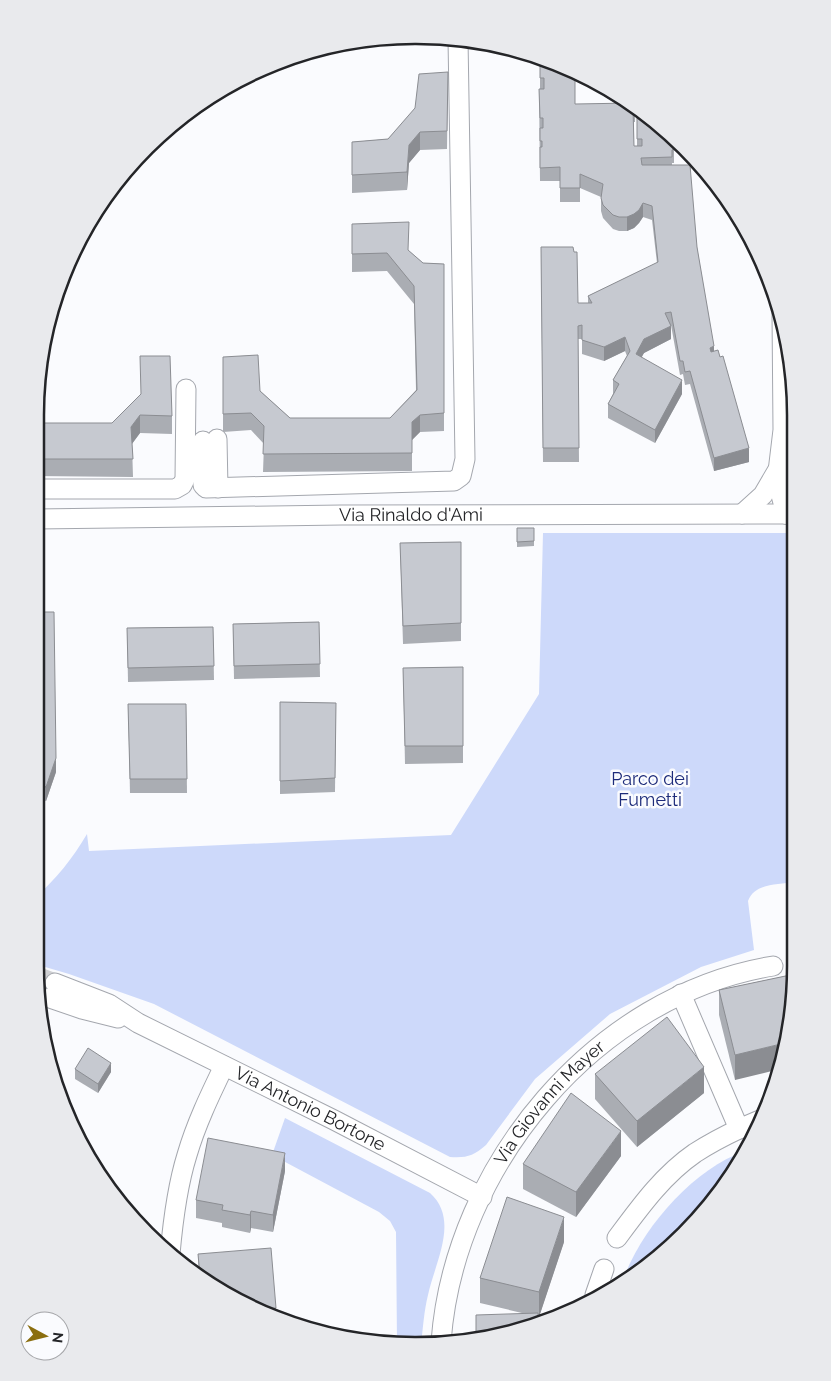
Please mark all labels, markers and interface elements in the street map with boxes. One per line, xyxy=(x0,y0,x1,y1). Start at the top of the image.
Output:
street label: Via Rinaldo d'Ami xyxy=(339,504,483,525)
park label: Parco dei Fumetti xyxy=(611,768,689,810)
street label: Via Giovanni Mayer xyxy=(490,1035,609,1168)
street label: Via Antonio Bortone xyxy=(232,1062,390,1155)
north arrow xyxy=(20,1311,70,1361)
text: N xyxy=(49,1331,66,1344)

